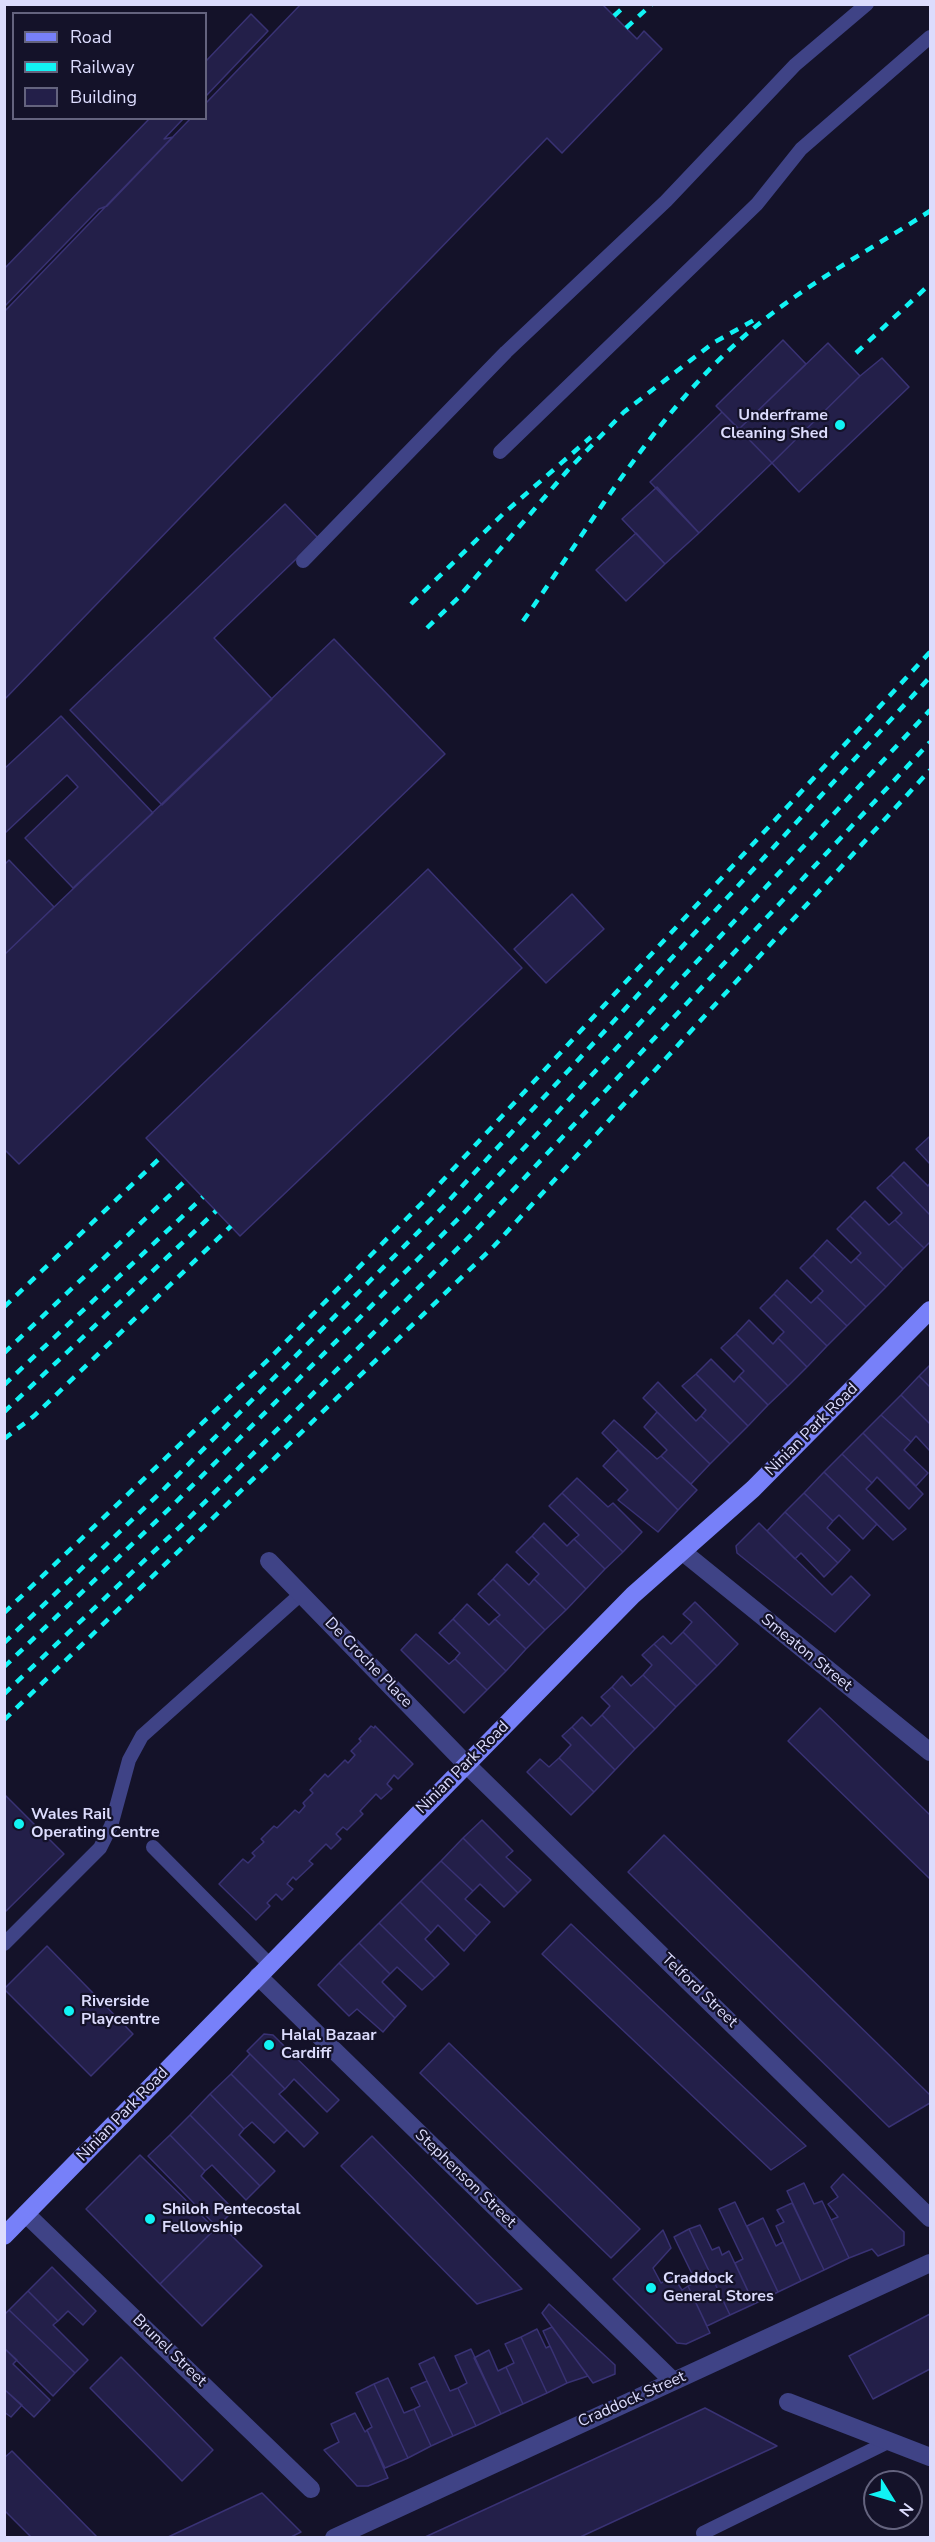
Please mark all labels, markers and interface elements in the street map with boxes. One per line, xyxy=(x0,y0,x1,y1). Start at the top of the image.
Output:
legend xyxy=(12,12,207,120)
text: Road xyxy=(70,25,112,49)
text: Railway xyxy=(70,55,135,79)
text: Building xyxy=(70,85,137,109)
place label: Underframe Cleaning Shed xyxy=(720,406,828,444)
marker: Underframe Cleaning Shed xyxy=(833,418,847,432)
street label: Ninian Park Road xyxy=(762,1380,862,1480)
street label: Smeaton Street xyxy=(757,1610,855,1696)
street label: De Croche Place xyxy=(320,1614,416,1712)
street label: Ninian Park Road xyxy=(413,1718,513,1818)
place label: Wales Rail Operating Centre xyxy=(31,1805,160,1843)
marker: Wales Rail Operating Centre xyxy=(12,1817,26,1831)
street label: Telford Street xyxy=(657,1950,741,2032)
place label: Riverside Playcentre xyxy=(81,1992,160,2030)
marker: Riverside Playcentre xyxy=(62,2004,76,2018)
place label: Halal Bazaar Cardiff xyxy=(281,2026,376,2064)
marker: Halal Bazaar Cardiff xyxy=(262,2038,276,2052)
street label: Ninian Park Road xyxy=(73,2064,173,2166)
street label: Stephenson Street xyxy=(410,2126,520,2232)
place label: Shiloh Pentecostal Fellowship xyxy=(162,2200,301,2238)
marker: Shiloh Pentecostal Fellowship xyxy=(143,2212,157,2226)
place label: Craddock General Stores xyxy=(663,2269,774,2307)
marker: Craddock General Stores xyxy=(644,2281,658,2295)
street label: Brunel Street xyxy=(128,2311,210,2391)
street label: Craddock Street xyxy=(575,2368,689,2432)
north arrow xyxy=(863,2470,923,2530)
text: N xyxy=(893,2498,918,2521)

